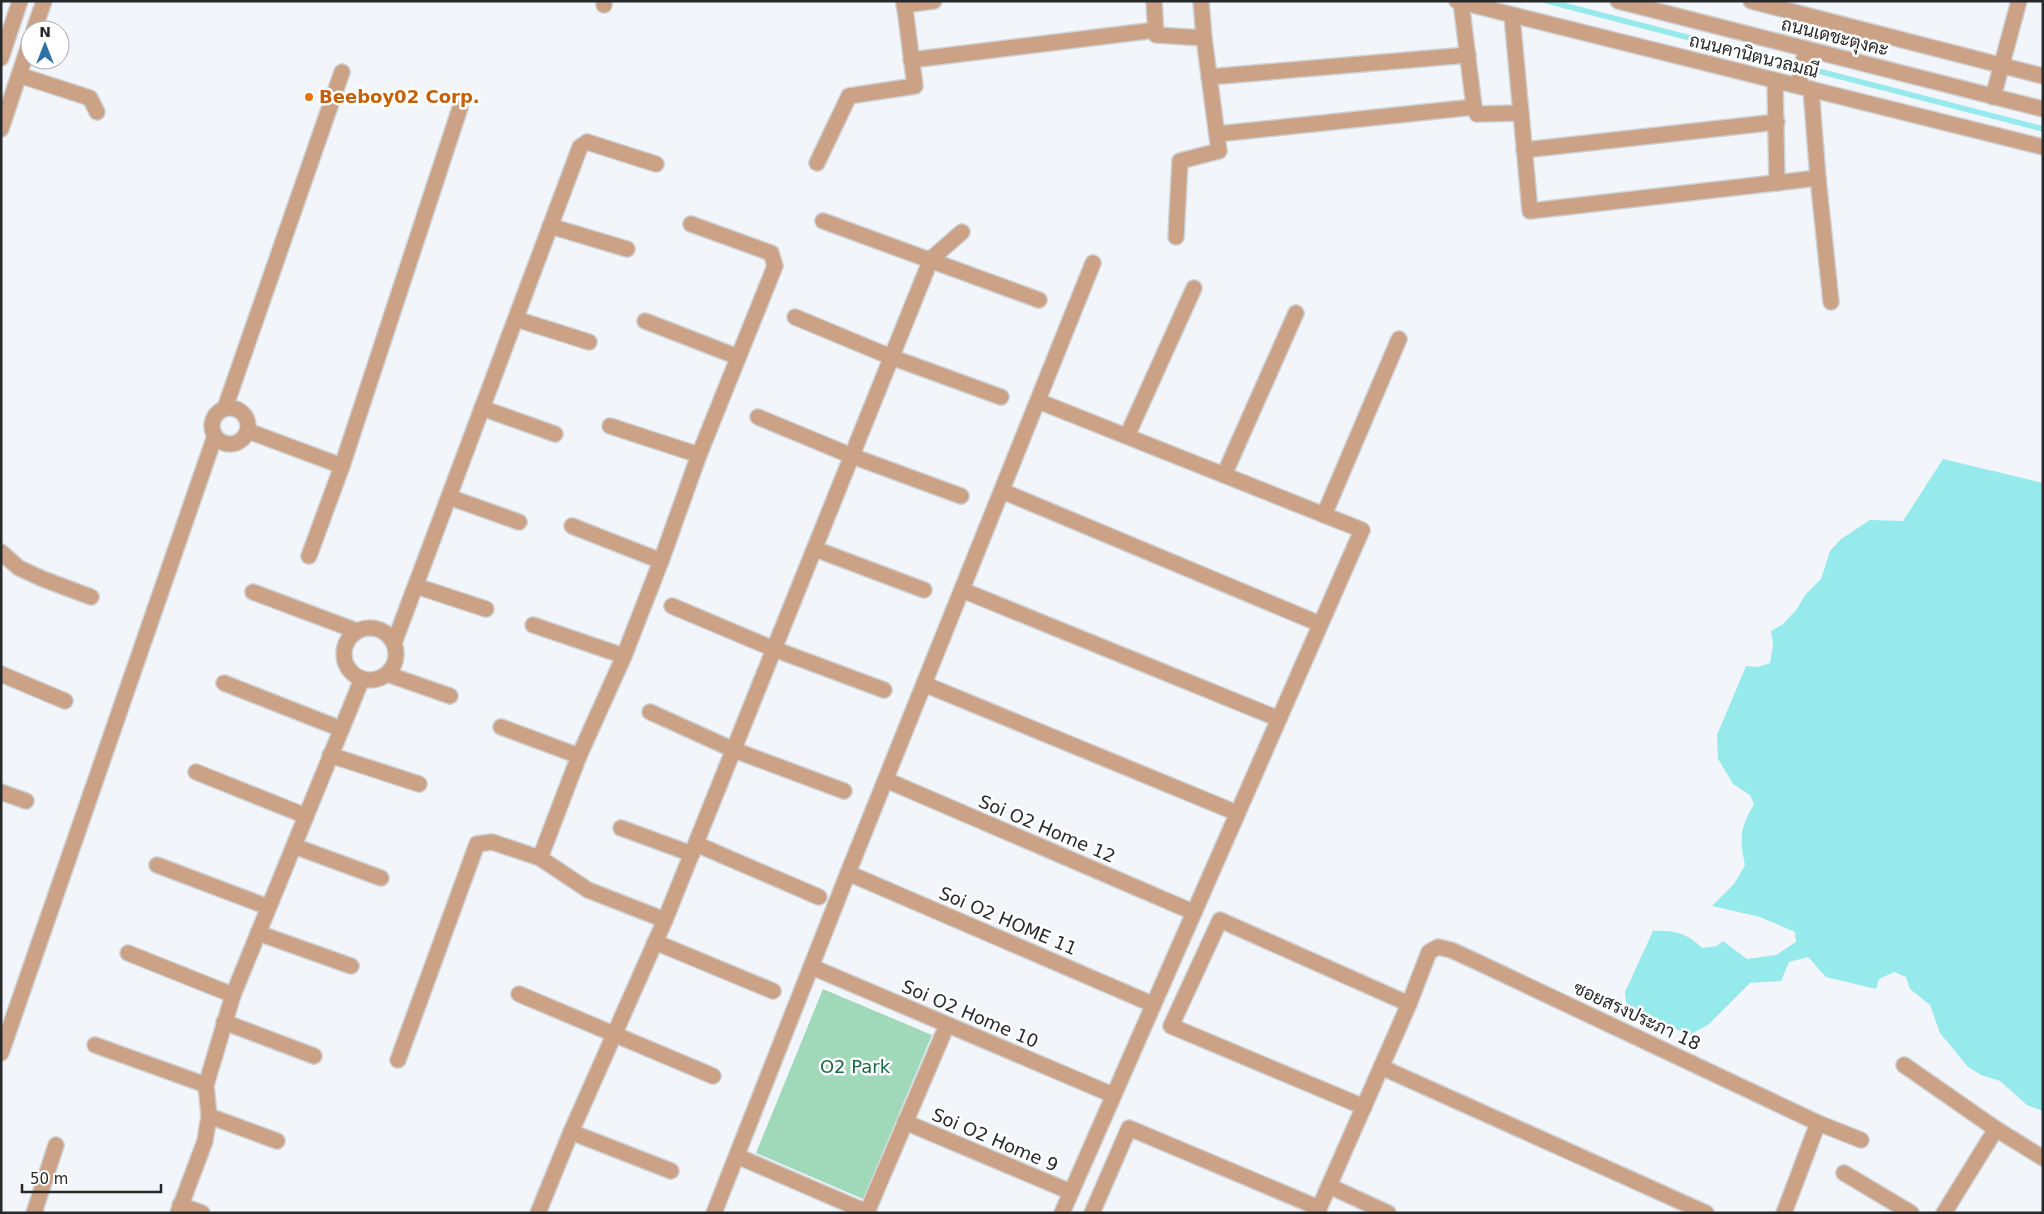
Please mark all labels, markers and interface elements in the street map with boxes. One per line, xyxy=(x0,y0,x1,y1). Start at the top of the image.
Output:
street label: ถนนเดชะตุงคะ xyxy=(1779,13,1891,62)
north arrow xyxy=(20,20,70,70)
text: N xyxy=(39,24,51,40)
street label: ถนนคานิตนวลมณี xyxy=(1687,27,1821,82)
place label: Beeboy02 Corp. xyxy=(319,86,480,107)
marker: Beeboy02 Corp. xyxy=(303,91,315,103)
street label: Soi O2 Home 12 xyxy=(976,790,1119,867)
street label: Soi O2 HOME 11 xyxy=(936,882,1080,959)
street label: Soi O2 Home 10 xyxy=(899,975,1042,1052)
street label: ซอยสรงประภา 18 xyxy=(1570,977,1704,1054)
park label: O2 Park xyxy=(820,1056,891,1077)
street label: Soi O2 Home 9 xyxy=(929,1104,1061,1176)
scale bar xyxy=(22,1162,161,1194)
text: 50 m xyxy=(30,1170,68,1188)

